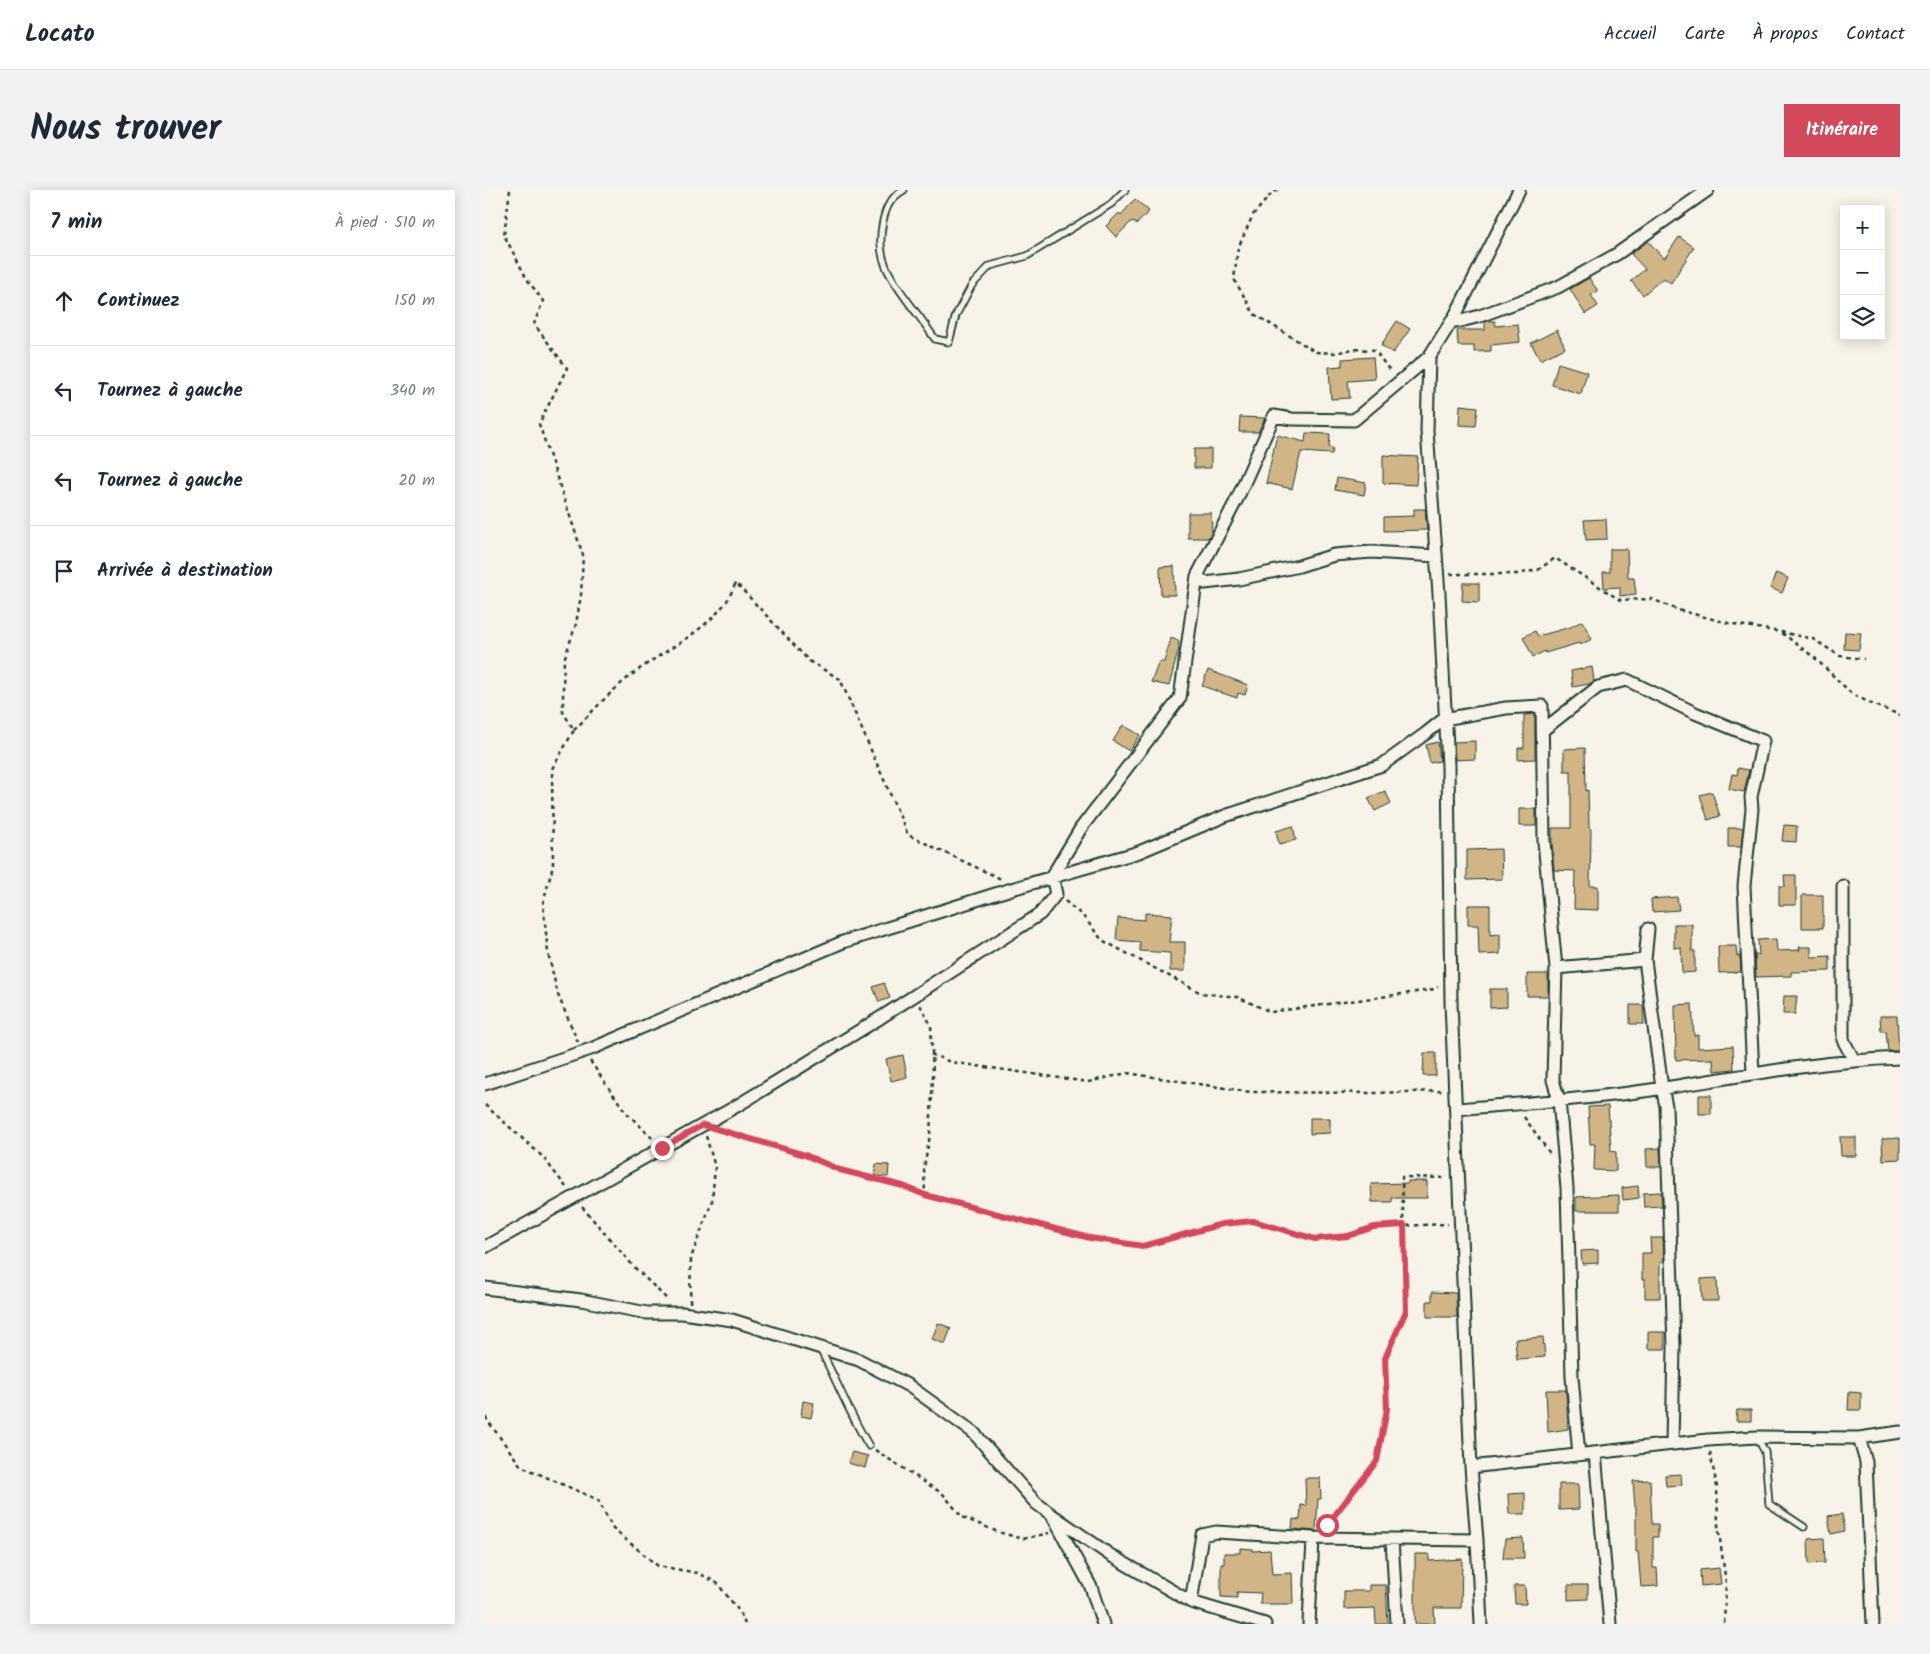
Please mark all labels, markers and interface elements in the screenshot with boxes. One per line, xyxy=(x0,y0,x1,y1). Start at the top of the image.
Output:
text: Locato xyxy=(25,15,95,54)
text: Accueil xyxy=(1604,20,1657,49)
text: Carte xyxy=(1685,20,1725,49)
text: À propos xyxy=(1753,20,1818,49)
text: Contact xyxy=(1846,20,1905,49)
text: Nous trouver xyxy=(30,102,221,158)
button: Itinéraire xyxy=(1784,104,1900,157)
map controls xyxy=(1840,205,1885,340)
button: + xyxy=(1840,205,1885,250)
text: 7 min xyxy=(50,206,102,239)
text: À pied · 510 m xyxy=(335,210,435,235)
button: − xyxy=(1840,250,1885,295)
text: Continuez xyxy=(97,286,180,316)
icon: ahead xyxy=(50,287,78,315)
text: 150 m xyxy=(394,288,435,313)
button: layers xyxy=(1840,295,1885,340)
text: Tournez à gauche xyxy=(97,376,243,406)
icon: left xyxy=(50,377,78,405)
text: 340 m xyxy=(390,378,435,403)
text: Tournez à gauche xyxy=(97,466,243,496)
icon: left xyxy=(50,467,78,495)
text: 20 m xyxy=(399,468,435,493)
text: Arrivée à destination xyxy=(97,556,273,586)
icon: arrive xyxy=(50,557,78,585)
route end xyxy=(651,1137,674,1160)
route start xyxy=(1316,1514,1339,1537)

